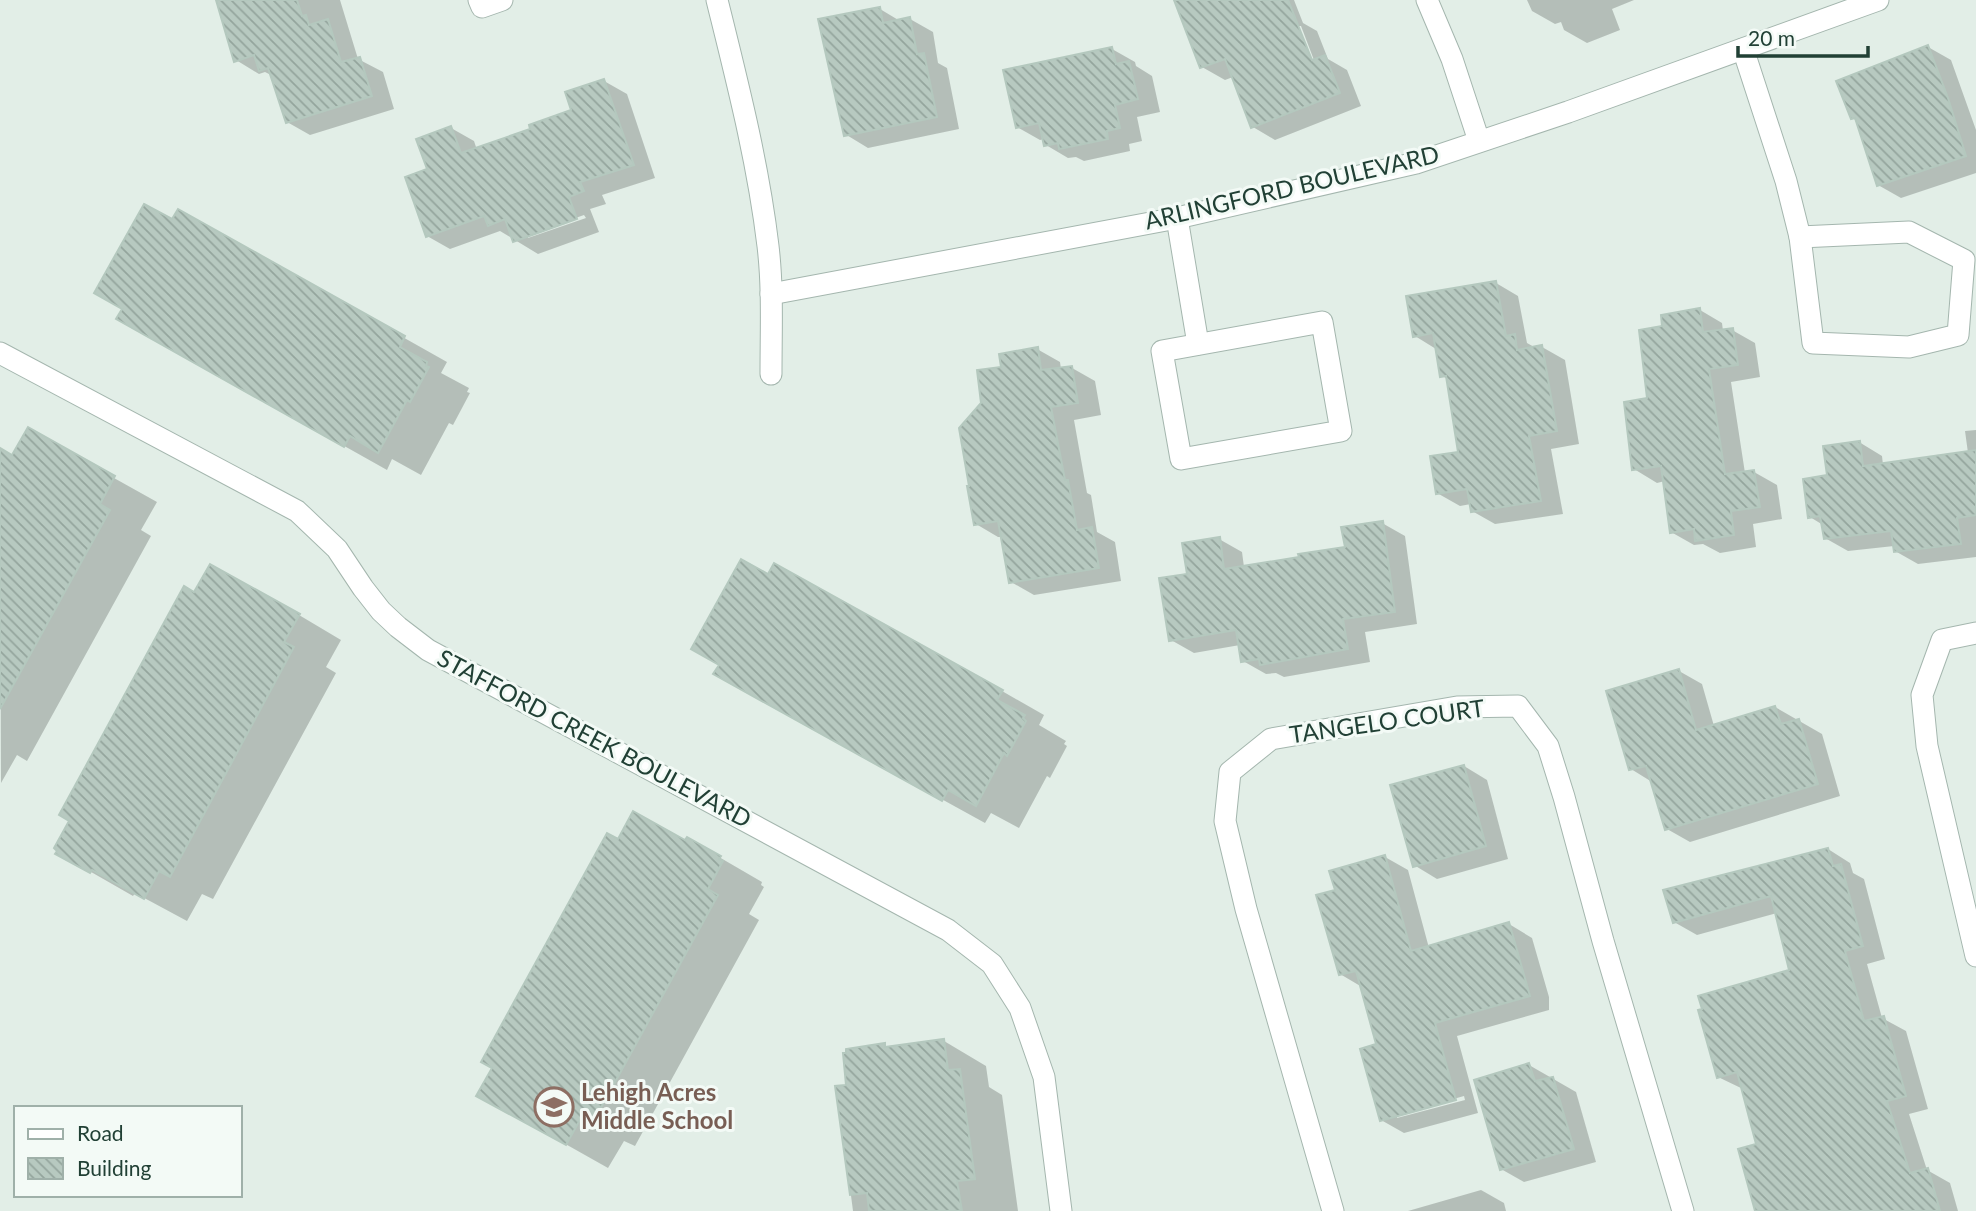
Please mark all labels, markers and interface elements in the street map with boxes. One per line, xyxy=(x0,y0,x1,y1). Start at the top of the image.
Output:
scale bar xyxy=(1738,14,1868,58)
text: 20 m xyxy=(1748,25,1795,50)
street label: ARLINGFORD BOULEVARD xyxy=(1142,139,1442,235)
street label: STAFFORD CREEK BOULEVARD xyxy=(433,642,757,833)
street label: TANGELO COURT xyxy=(1287,692,1486,749)
place label: Lehigh Acres Middle School xyxy=(581,1077,733,1134)
school or university icon: Lehigh Acres Middle School xyxy=(533,1086,575,1128)
legend xyxy=(14,1106,242,1197)
text: Road xyxy=(77,1120,124,1145)
text: Building xyxy=(77,1155,152,1180)

